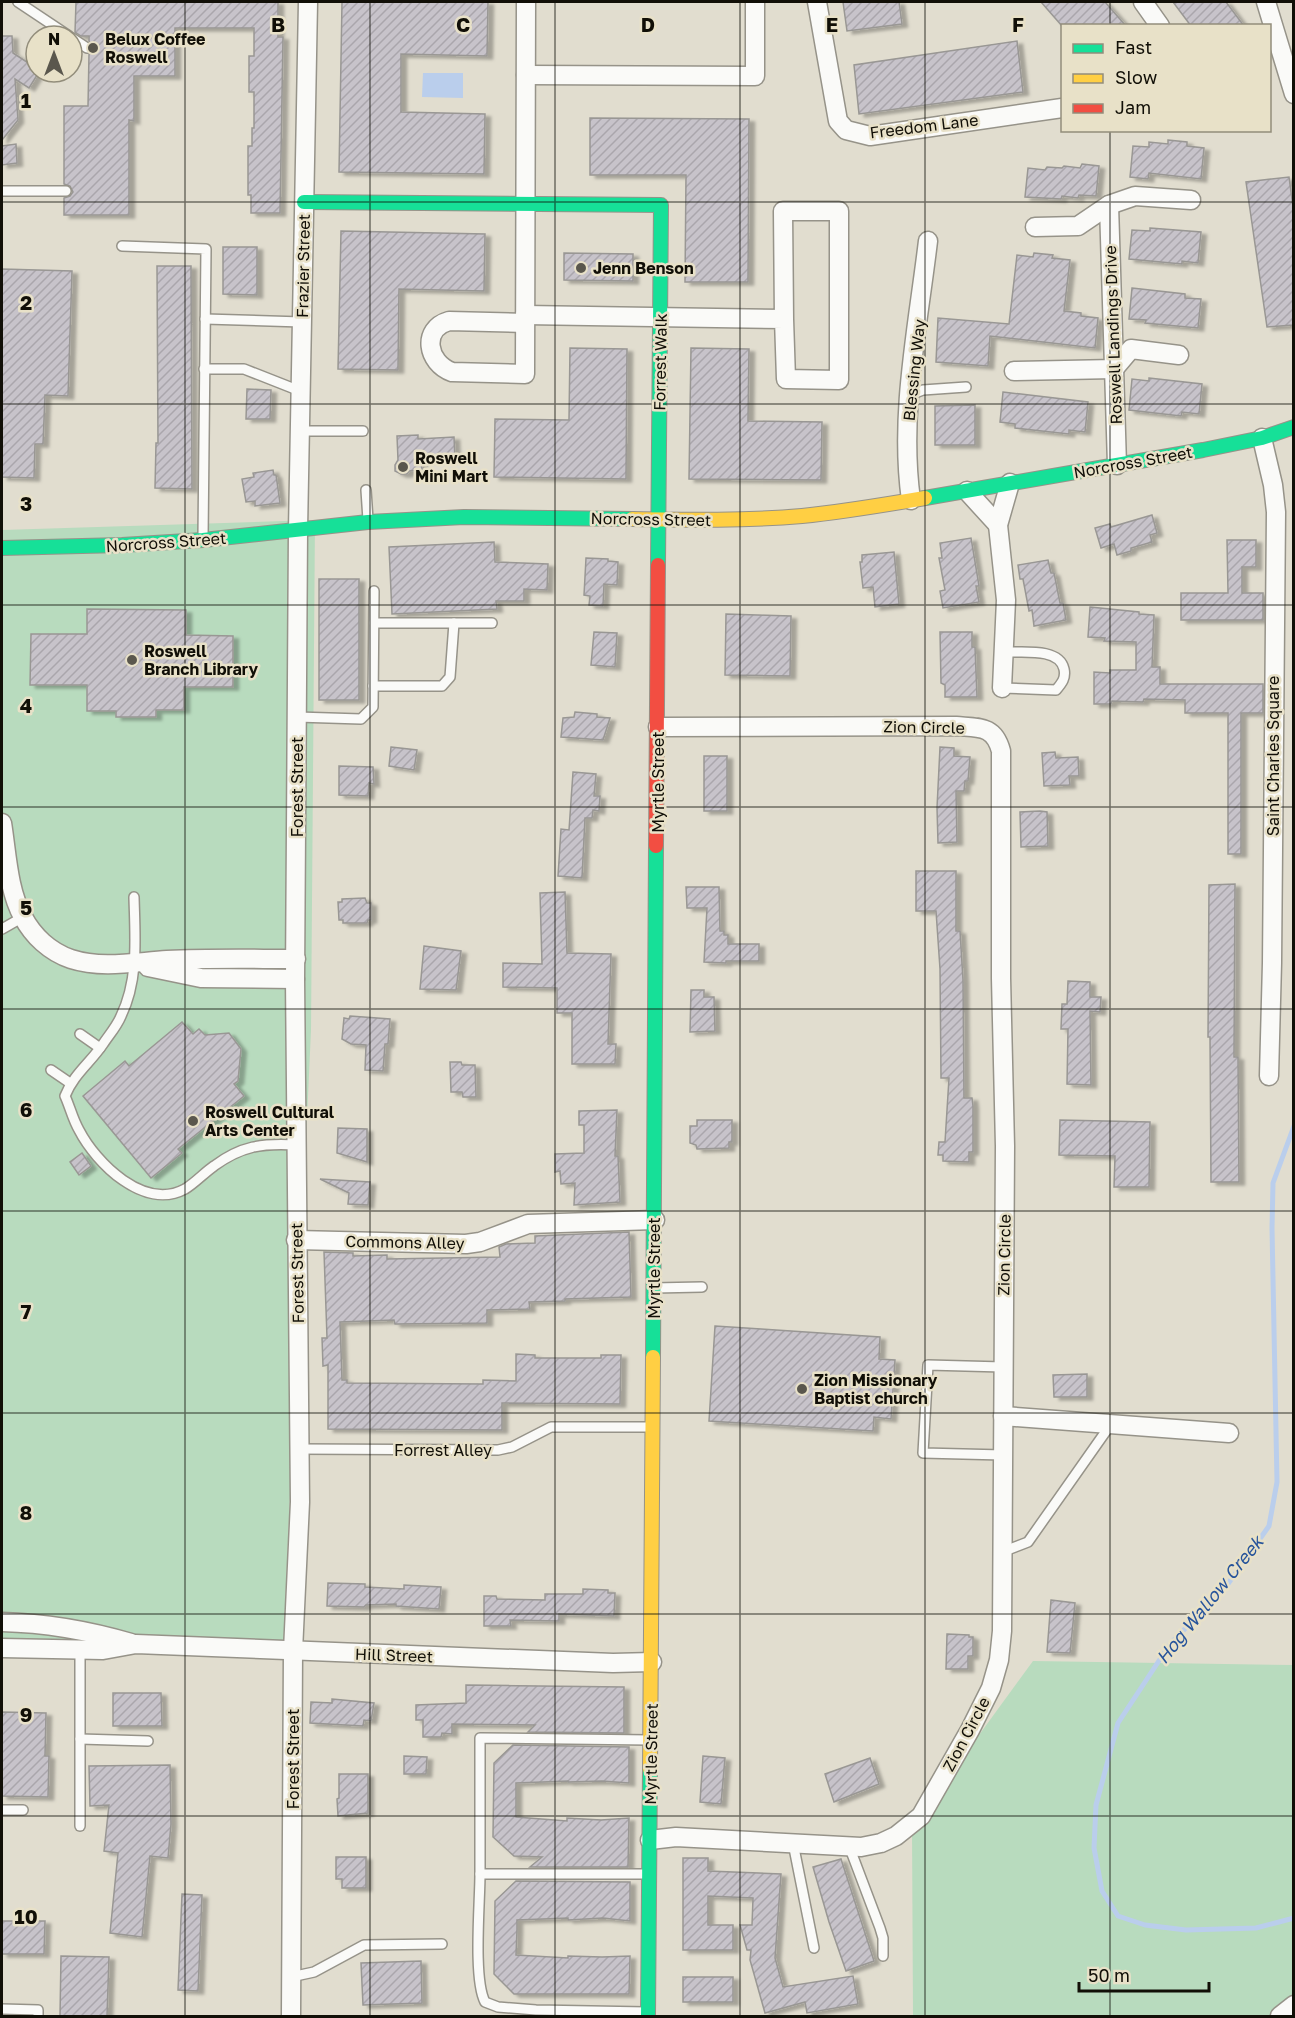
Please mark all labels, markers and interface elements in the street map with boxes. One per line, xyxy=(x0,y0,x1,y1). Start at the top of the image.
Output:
text: B xyxy=(271,12,285,36)
text: C xyxy=(456,12,470,36)
text: D xyxy=(641,12,655,36)
text: E xyxy=(826,12,838,36)
text: F xyxy=(1012,12,1024,36)
north arrow xyxy=(24,24,84,84)
legend xyxy=(1061,24,1271,132)
text: N xyxy=(48,29,60,49)
place label: Belux Coffee Roswell xyxy=(105,29,206,67)
text: Fast xyxy=(1115,36,1152,58)
marker: Belux Coffee Roswell xyxy=(86,41,100,55)
text: Slow xyxy=(1115,66,1158,88)
text: 1 xyxy=(21,88,31,112)
text: Jam xyxy=(1115,96,1151,118)
street label: Freedom Lane xyxy=(869,109,979,143)
street label: Frazier Street xyxy=(292,214,314,318)
street label: Roswell Landings Drive xyxy=(1100,245,1126,425)
place label: Jenn Benson xyxy=(593,258,694,278)
marker: Jenn Benson xyxy=(574,261,588,275)
text: 2 xyxy=(20,290,32,314)
street label: Forrest Walk xyxy=(649,313,671,411)
street label: Blessing Way xyxy=(899,318,929,422)
street label: Norcross Street xyxy=(1072,442,1194,482)
place label: Roswell Mini Mart xyxy=(415,448,488,486)
marker: Roswell Mini Mart xyxy=(396,460,410,474)
text: 3 xyxy=(20,491,32,515)
street label: Norcross Street xyxy=(591,508,711,530)
street label: Norcross Street xyxy=(105,528,227,556)
place label: Roswell Branch Library xyxy=(144,641,258,679)
marker: Roswell Branch Library xyxy=(125,653,139,667)
street label: Saint Charles Square xyxy=(1263,676,1283,836)
text: 4 xyxy=(20,693,32,717)
street label: Zion Circle xyxy=(883,716,965,738)
street label: Myrtle Street xyxy=(648,731,668,833)
street label: Forest Street xyxy=(287,737,307,837)
text: 5 xyxy=(20,895,32,919)
text: 6 xyxy=(20,1097,32,1121)
place label: Roswell Cultural Arts Center xyxy=(205,1102,335,1140)
marker: Roswell Cultural Arts Center xyxy=(186,1114,200,1128)
street label: Zion Circle xyxy=(993,1214,1015,1296)
street label: Myrtle Street xyxy=(644,1217,664,1319)
street label: Forest Street xyxy=(286,1223,308,1323)
street label: Commons Alley xyxy=(345,1231,465,1253)
text: 7 xyxy=(21,1299,32,1323)
place label: Zion Missionary Baptist church xyxy=(814,1370,938,1408)
marker: Zion Missionary Baptist church xyxy=(795,1382,809,1396)
street label: Forrest Alley xyxy=(394,1440,492,1460)
text: 8 xyxy=(20,1500,32,1524)
water label: Hog Wallow Creek xyxy=(1151,1530,1269,1668)
street label: Hill Street xyxy=(355,1644,433,1666)
street label: Zion Circle xyxy=(938,1693,994,1775)
text: 9 xyxy=(20,1702,32,1726)
street label: Myrtle Street xyxy=(640,1703,662,1805)
street label: Forest Street xyxy=(283,1709,303,1809)
text: 10 xyxy=(14,1904,38,1928)
scale bar xyxy=(1079,1955,1210,1993)
text: 50 m xyxy=(1088,1964,1130,1986)

